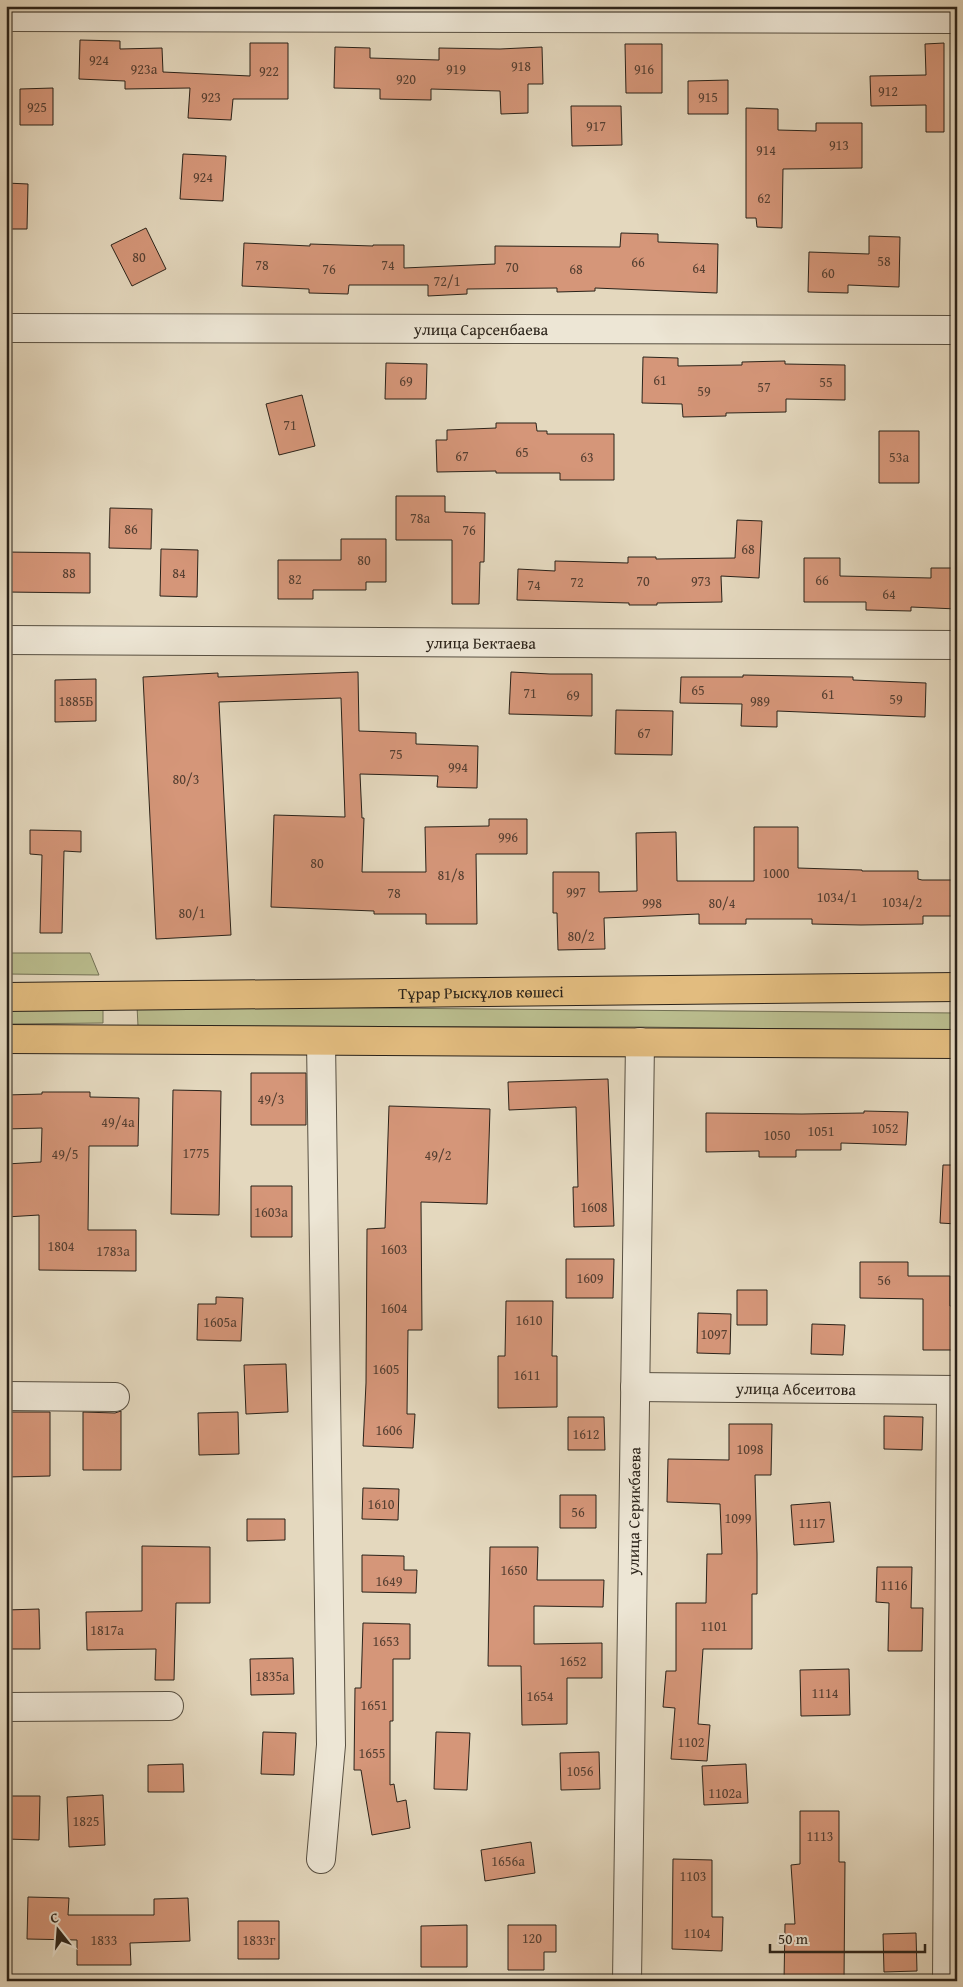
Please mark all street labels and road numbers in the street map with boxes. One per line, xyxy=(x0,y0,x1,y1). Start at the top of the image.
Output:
street label: улица Сарсенбаева xyxy=(413,317,549,341)
street label: улица Бектаева xyxy=(425,630,536,655)
street label: Тұрар Рыскұлов көшесі xyxy=(398,979,564,1005)
street label: улица Абсеитова xyxy=(735,1376,857,1401)
street label: улица Серикбаева xyxy=(621,1446,646,1576)

